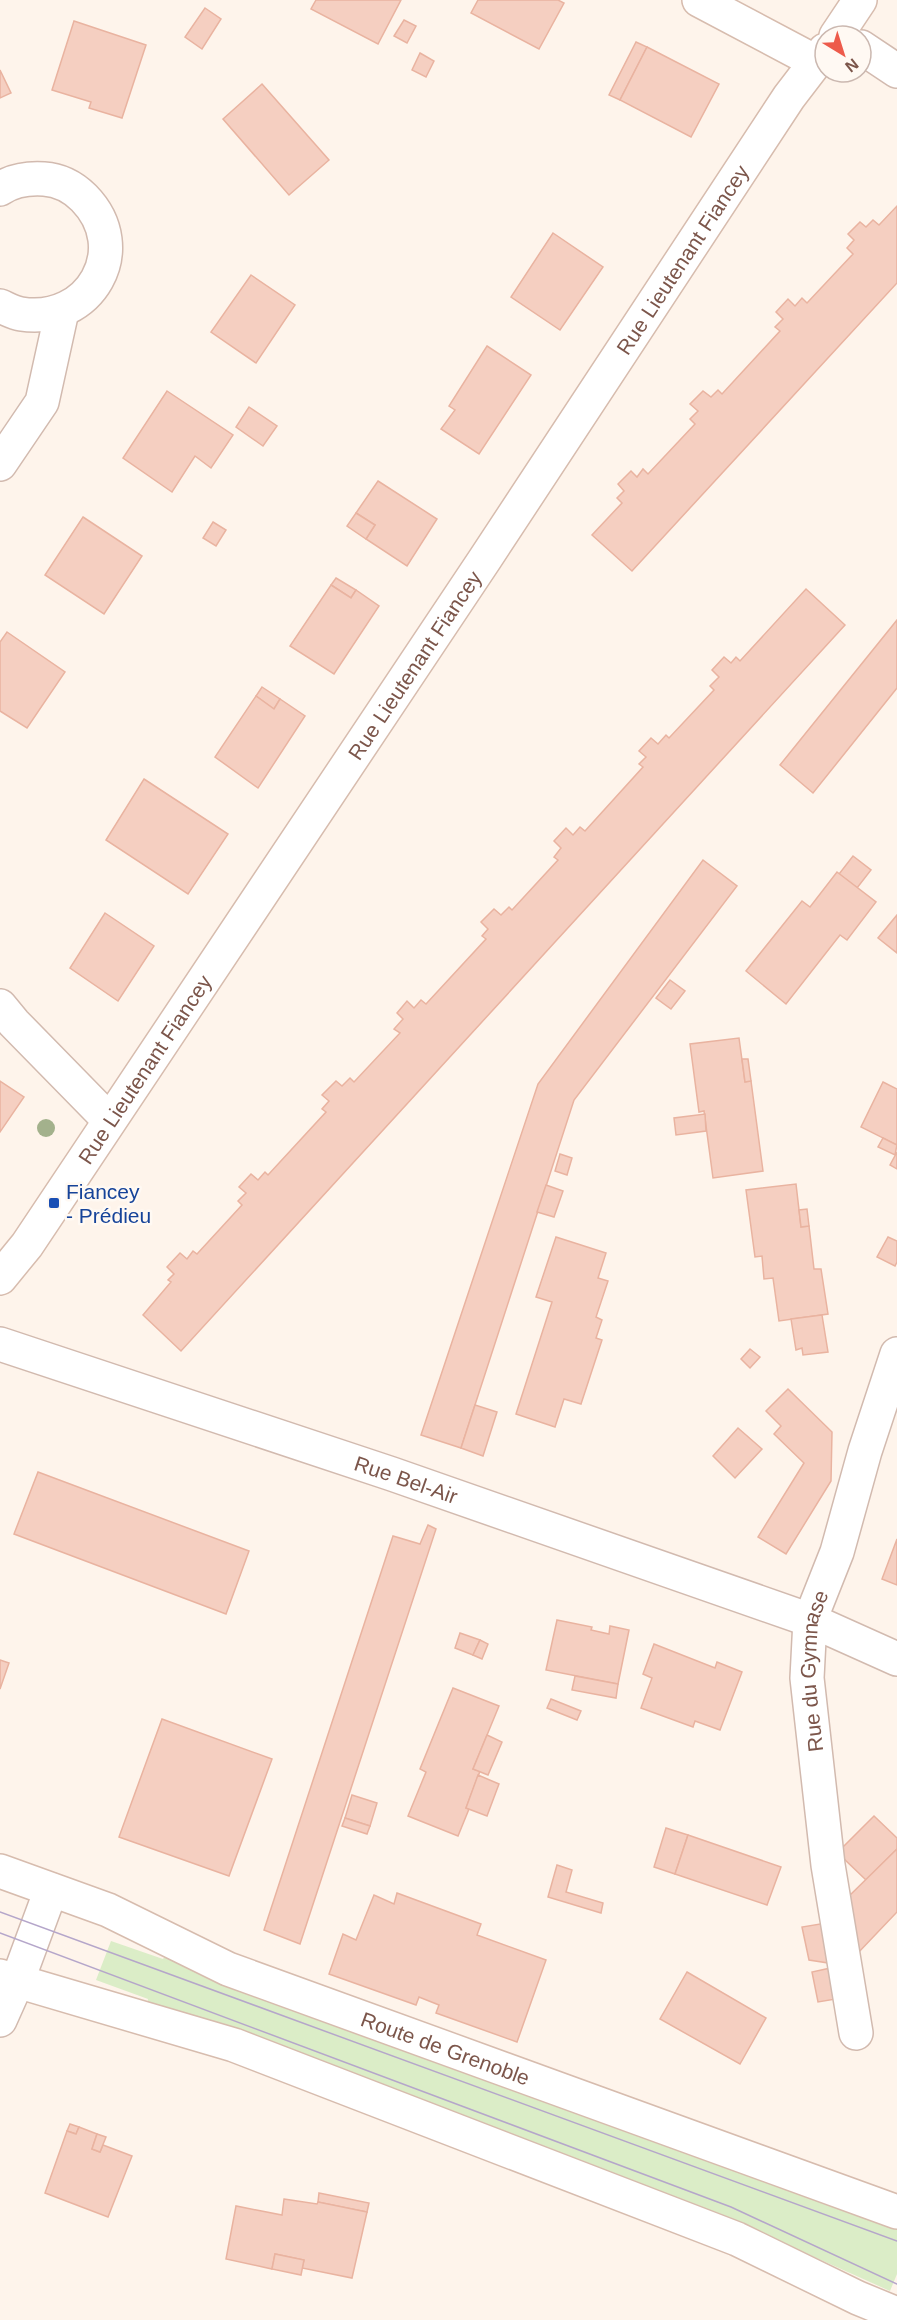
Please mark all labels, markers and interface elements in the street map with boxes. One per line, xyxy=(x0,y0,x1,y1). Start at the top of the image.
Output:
north arrow xyxy=(813,24,873,84)
text: N xyxy=(842,55,862,76)
street label: Rue Lieutenant Fiancey xyxy=(611,160,753,359)
street label: Rue Lieutenant Fiancey xyxy=(343,566,486,764)
street label: Rue Lieutenant Fiancey xyxy=(73,970,216,1168)
place label: Fiancey - Prédieu xyxy=(66,1180,151,1227)
marker: Fiancey - Prédieu xyxy=(47,1196,61,1210)
street label: Rue Bel-Air xyxy=(352,1451,461,1508)
street label: Rue du Gymnase xyxy=(795,1587,832,1753)
street label: Route de Grenoble xyxy=(358,2007,533,2089)

